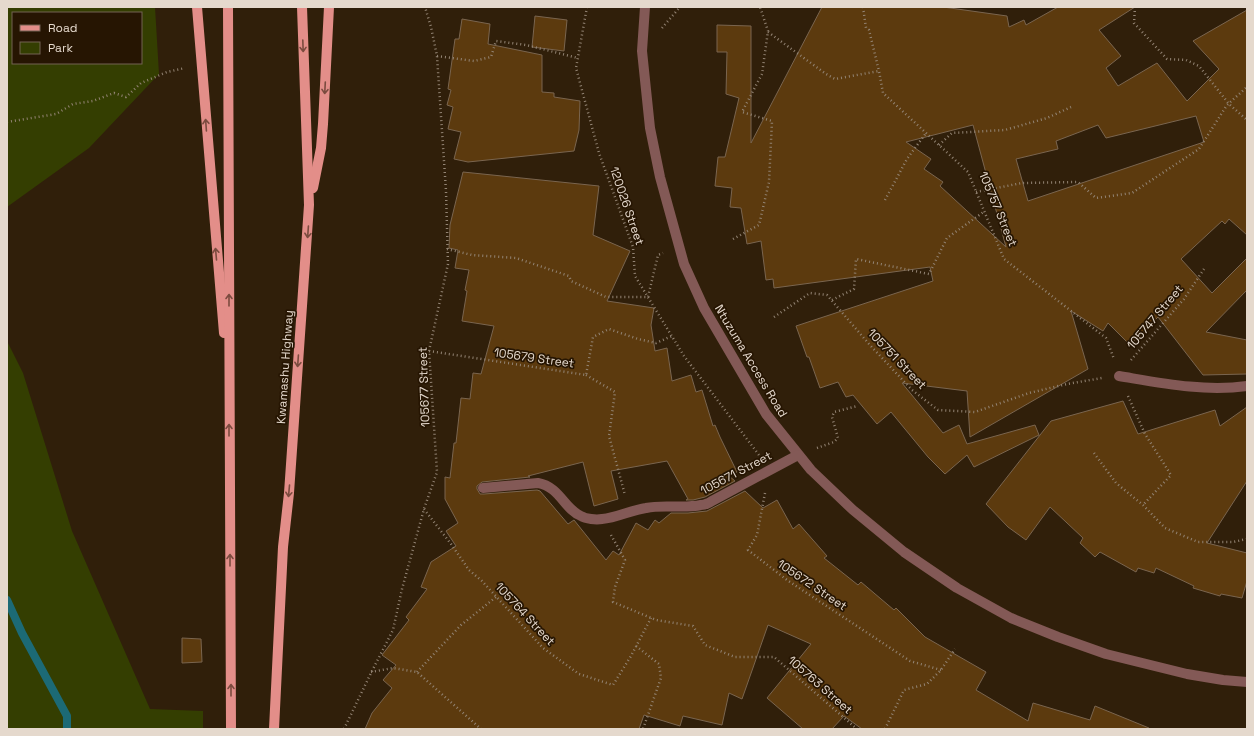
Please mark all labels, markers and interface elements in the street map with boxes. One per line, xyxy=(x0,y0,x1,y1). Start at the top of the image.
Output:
legend xyxy=(12,12,142,64)
text: Road xyxy=(48,20,77,36)
one-way arrow xyxy=(299,39,307,52)
text: Park xyxy=(48,40,73,56)
one-way arrow xyxy=(322,81,329,94)
one-way arrow xyxy=(202,119,209,132)
street label: 120026 Street xyxy=(606,165,648,247)
street label: 105757 Street xyxy=(975,169,1021,249)
one-way arrow xyxy=(304,225,311,238)
one-way arrow xyxy=(213,248,220,261)
street label: 105747 Street xyxy=(1123,281,1187,353)
one-way arrow xyxy=(225,294,233,307)
street label: Ntuzuma Access Road xyxy=(711,302,791,420)
street label: Kwamashu Highway xyxy=(273,310,297,424)
street label: 105751 Street xyxy=(864,325,930,393)
street label: 105679 Street xyxy=(493,344,575,372)
street label: 105677 Street xyxy=(415,347,433,427)
one-way arrow xyxy=(295,354,302,367)
one-way arrow xyxy=(225,424,233,437)
street label: 105671 Street xyxy=(698,448,774,498)
one-way arrow xyxy=(285,484,292,497)
one-way arrow xyxy=(226,554,234,567)
street label: 105672 Street xyxy=(774,556,850,614)
street label: 105764 Street xyxy=(492,579,558,649)
street label: 105763 Street xyxy=(784,652,856,718)
one-way arrow xyxy=(227,684,235,697)

